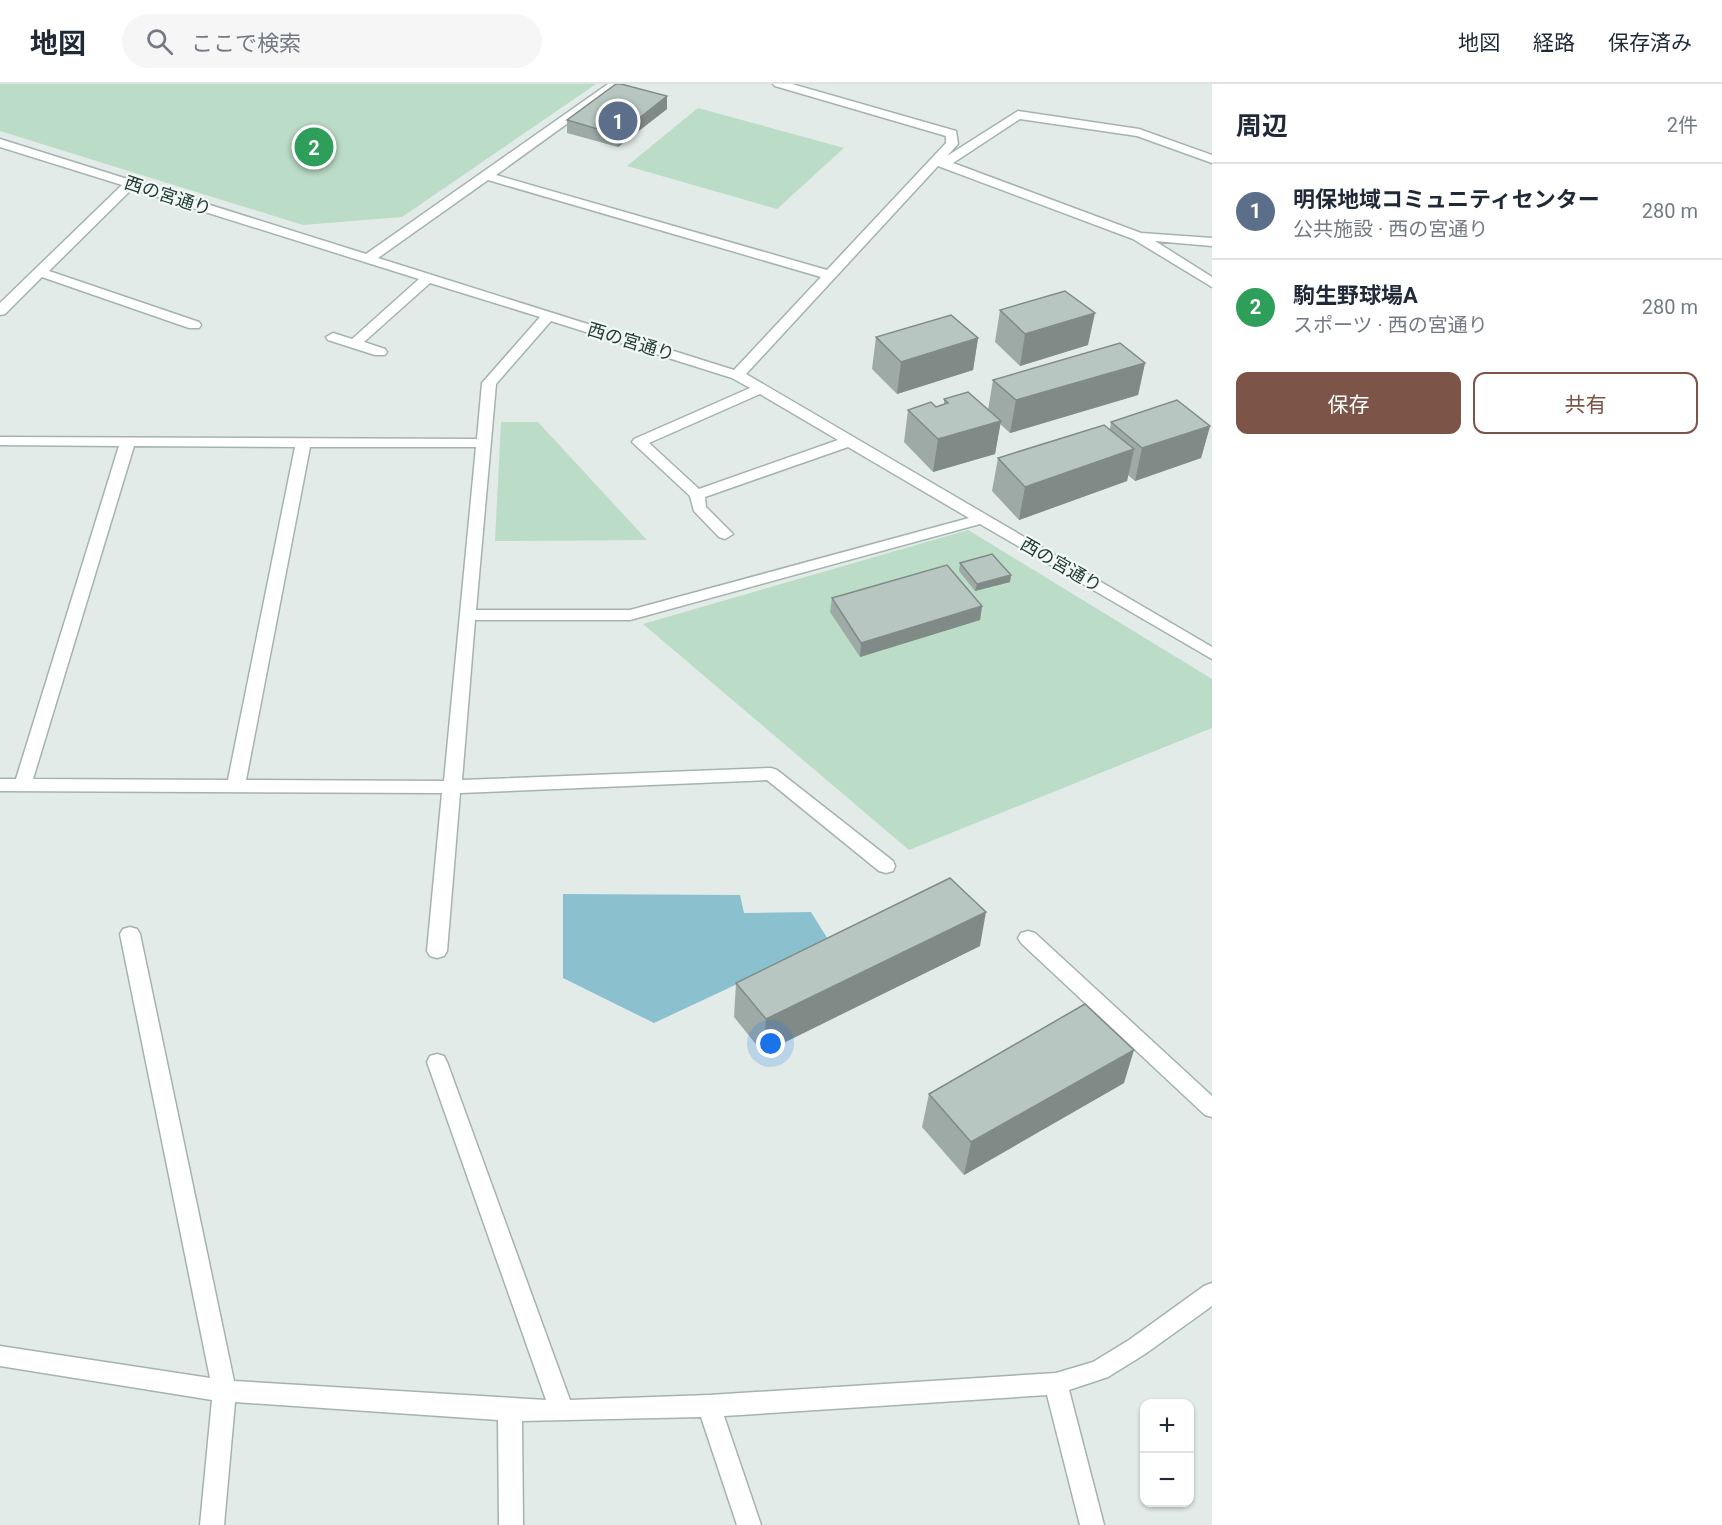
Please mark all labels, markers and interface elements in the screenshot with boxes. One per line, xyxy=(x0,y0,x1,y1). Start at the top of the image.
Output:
search box xyxy=(122,14,542,68)
icon: search xyxy=(143,25,176,58)
text: 地図 xyxy=(30,27,86,60)
text: ここで検索 xyxy=(191,31,301,56)
text: 地図 xyxy=(1458,31,1500,55)
text: 経路 xyxy=(1533,31,1575,55)
text: 保存済み xyxy=(1608,31,1692,55)
pin: 1 xyxy=(598,99,638,144)
text: 周辺 xyxy=(1236,111,1288,141)
text: 2件 xyxy=(1667,113,1698,137)
pin: 2 xyxy=(294,124,334,170)
street label: 西の宮通り xyxy=(122,172,214,219)
text: 明保地域コミュニティセンター xyxy=(1293,187,1600,212)
text: 1 xyxy=(1250,199,1261,223)
text: 280 m xyxy=(1642,199,1698,223)
text: 公共施設 · 西の宮通り xyxy=(1293,217,1488,241)
text: 駒生野球場A xyxy=(1293,283,1418,308)
text: 2 xyxy=(1250,295,1261,319)
text: 280 m xyxy=(1642,295,1698,319)
text: スポーツ · 西の宮通り xyxy=(1293,313,1488,337)
street label: 西の宮通り xyxy=(585,318,677,365)
button: 保存 xyxy=(1236,372,1461,434)
button: 共有 xyxy=(1473,372,1698,434)
street label: 西の宮通り xyxy=(1017,533,1105,596)
your location xyxy=(756,1029,785,1058)
map controls xyxy=(1140,1399,1194,1507)
button: + xyxy=(1140,1399,1194,1453)
button: − xyxy=(1140,1453,1194,1507)

